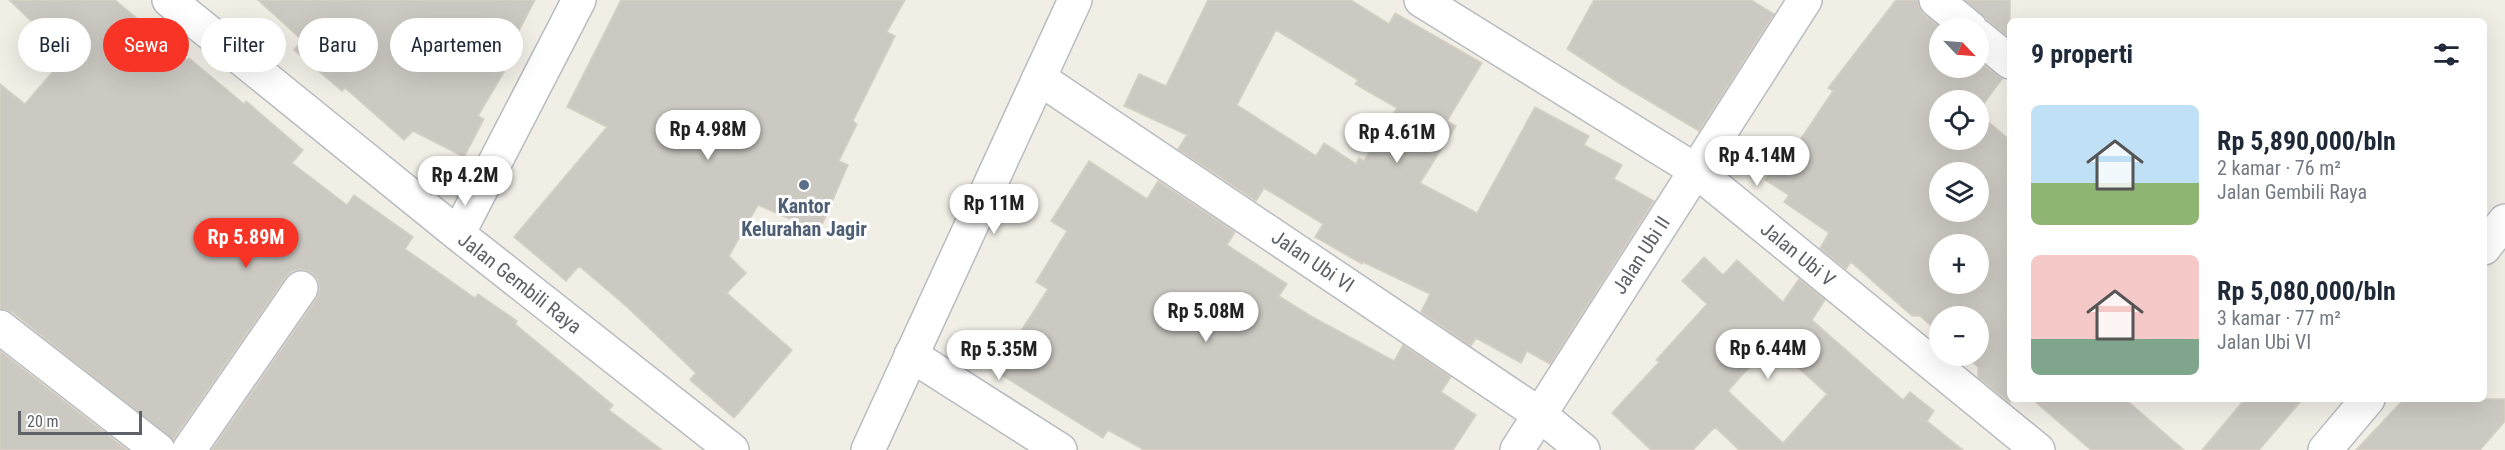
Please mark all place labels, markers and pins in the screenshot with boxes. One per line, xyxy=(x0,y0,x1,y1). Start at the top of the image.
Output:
pin: Rp 4.98M xyxy=(646,110,770,161)
pin: Rp 4.61M xyxy=(1335,113,1459,164)
pin: Rp 4.14M xyxy=(1695,136,1819,187)
pin: Rp 4.2M xyxy=(410,156,520,207)
marker: Kantor Kelurahan Jagir xyxy=(797,178,811,192)
pin: Rp 11M xyxy=(945,184,1043,235)
place label: Kantor Kelurahan Jagir xyxy=(741,194,867,241)
pin: Rp 5.89M xyxy=(184,218,308,269)
pin: Rp 5.08M xyxy=(1144,292,1268,343)
pin: Rp 6.44M xyxy=(1706,329,1830,380)
pin: Rp 5.35M xyxy=(937,330,1061,381)

